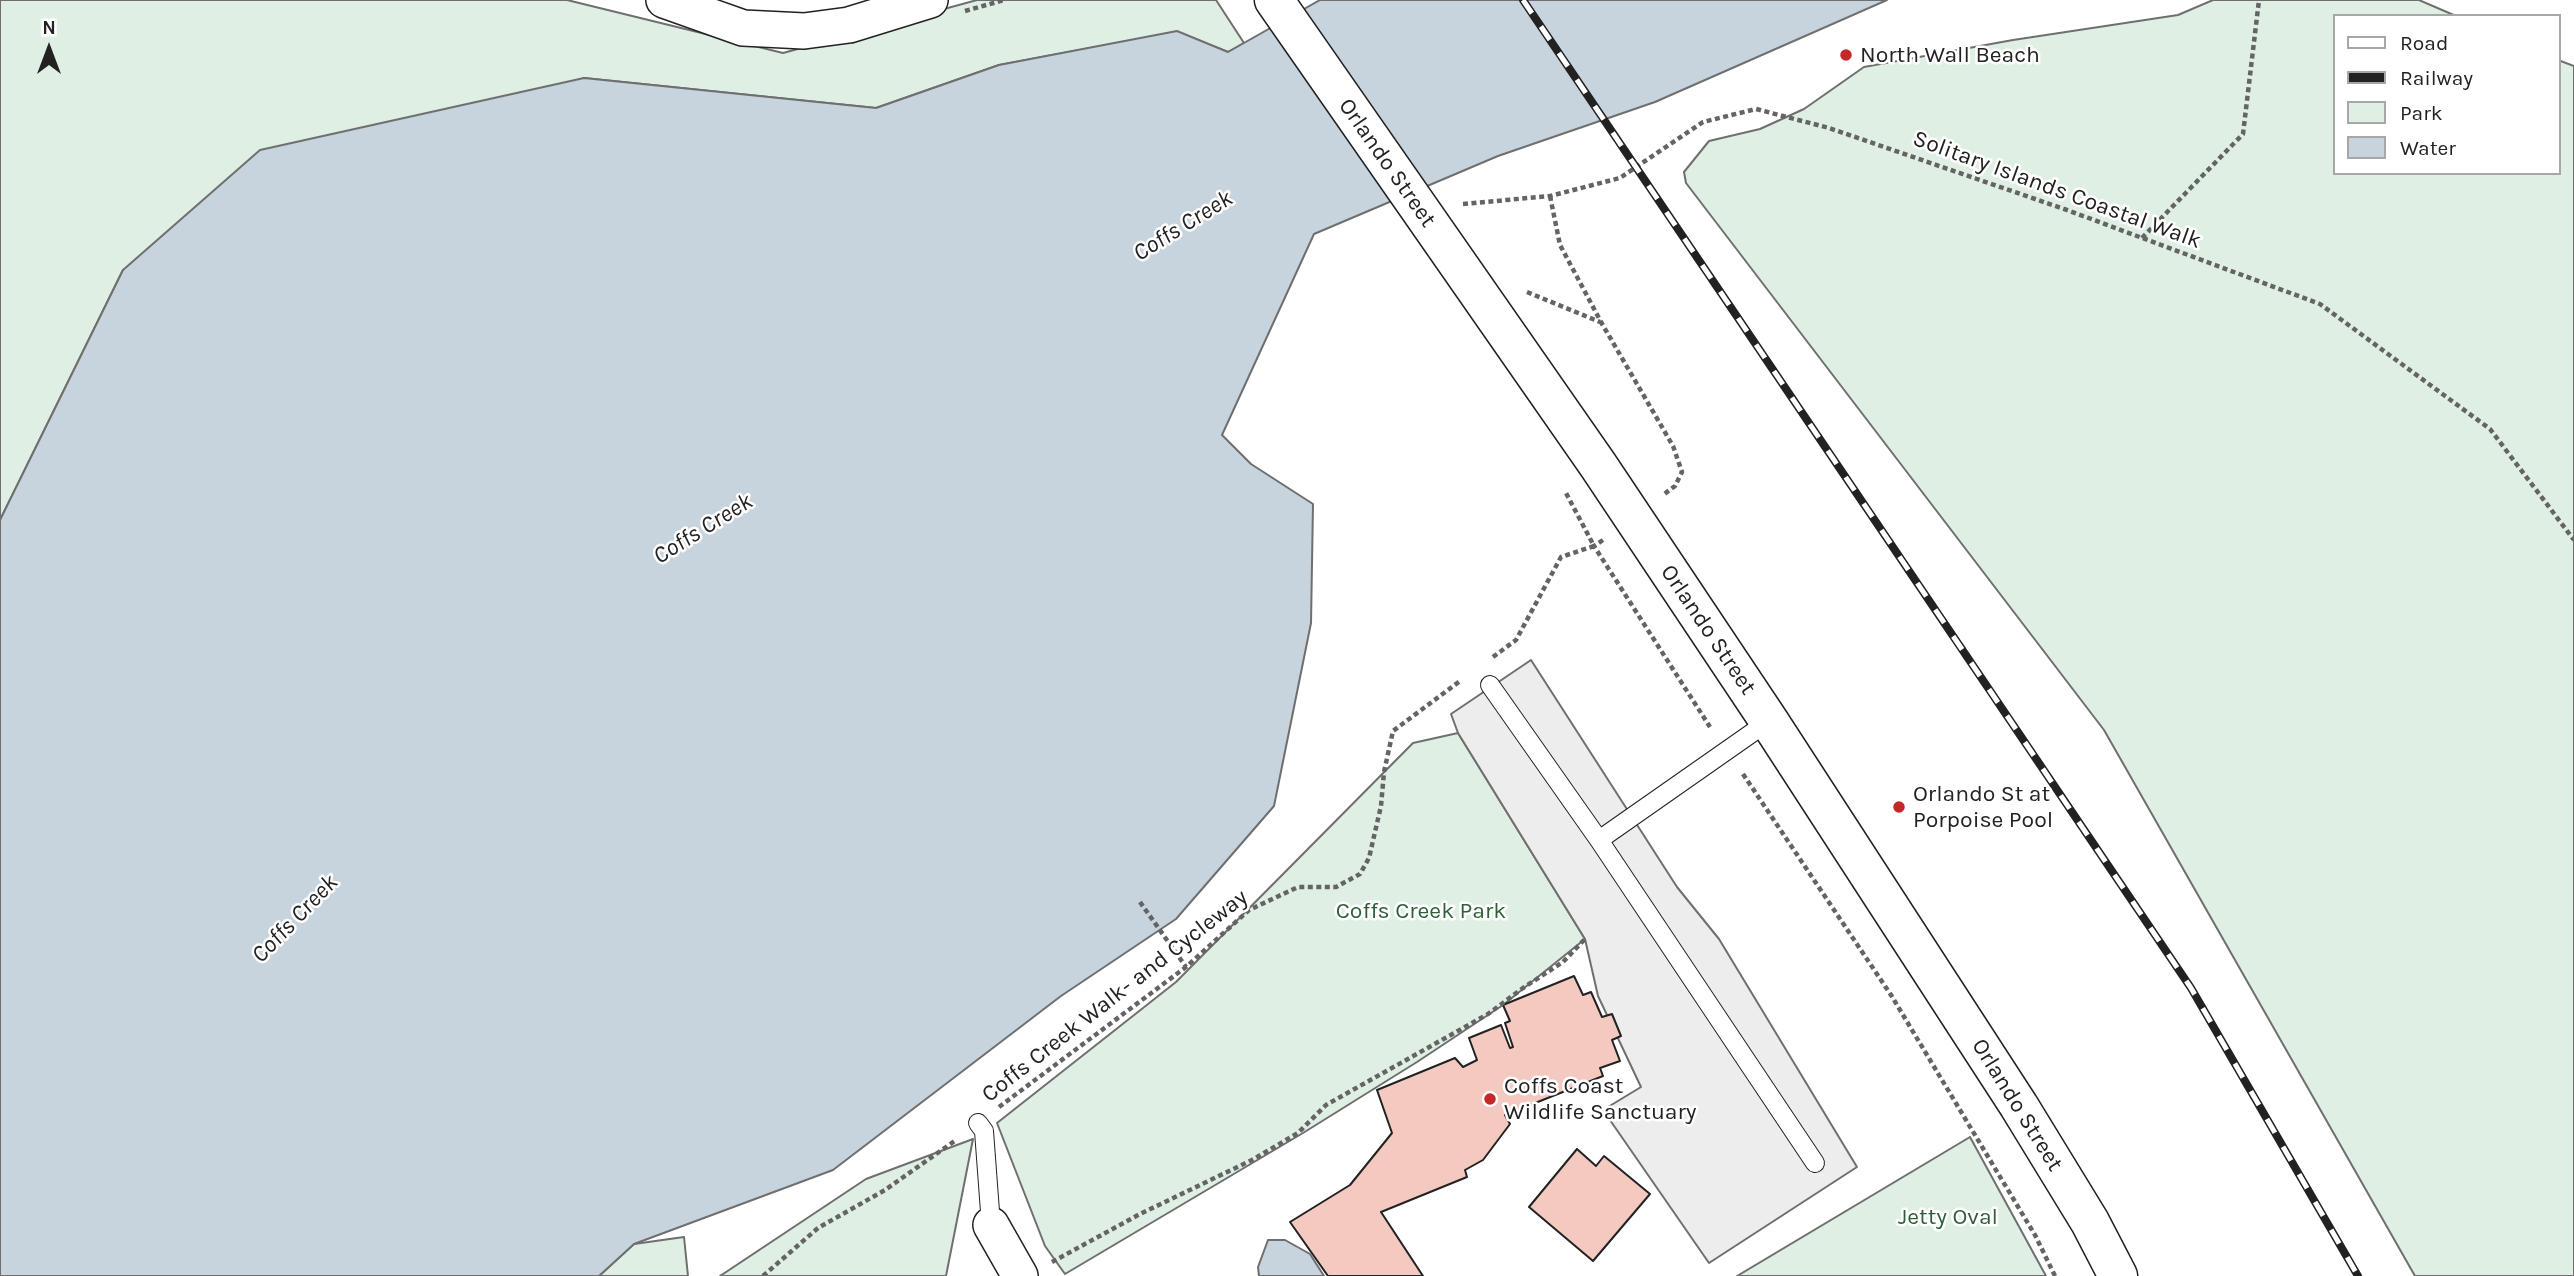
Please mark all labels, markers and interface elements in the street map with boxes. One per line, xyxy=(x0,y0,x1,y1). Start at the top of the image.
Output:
north arrow xyxy=(14,14,84,84)
legend xyxy=(2332,14,2560,175)
text: N xyxy=(42,17,56,39)
text: Road xyxy=(2400,31,2448,55)
place label: North Wall Beach xyxy=(1860,41,2040,69)
marker: North Wall Beach xyxy=(1838,47,1854,63)
text: Railway xyxy=(2400,66,2473,90)
street label: Orlando Street xyxy=(1332,93,1442,233)
text: Park xyxy=(2400,101,2443,125)
street label: Solitary Islands Coastal Walk xyxy=(1909,125,2205,255)
text: Water xyxy=(2400,136,2456,160)
water label: Coffs Creek xyxy=(1128,184,1238,268)
water label: Coffs Creek xyxy=(648,487,758,571)
street label: Orlando Street xyxy=(1654,560,1762,700)
place label: Orlando St at Porpoise Pool xyxy=(1913,780,2053,834)
marker: Orlando St at Porpoise Pool xyxy=(1891,799,1907,815)
water label: Coffs Creek xyxy=(246,869,344,969)
street label: Coffs Creek Walk- and Cycleway xyxy=(977,884,1253,1108)
park label: Coffs Creek Park xyxy=(1336,897,1506,925)
street label: Orlando Street xyxy=(1965,1034,2069,1176)
place label: Coffs Coast Wildlife Sanctuary xyxy=(1504,1072,1696,1126)
marker: Coffs Coast Wildlife Sanctuary xyxy=(1482,1091,1498,1107)
park label: Jetty Oval xyxy=(1898,1203,1998,1231)

